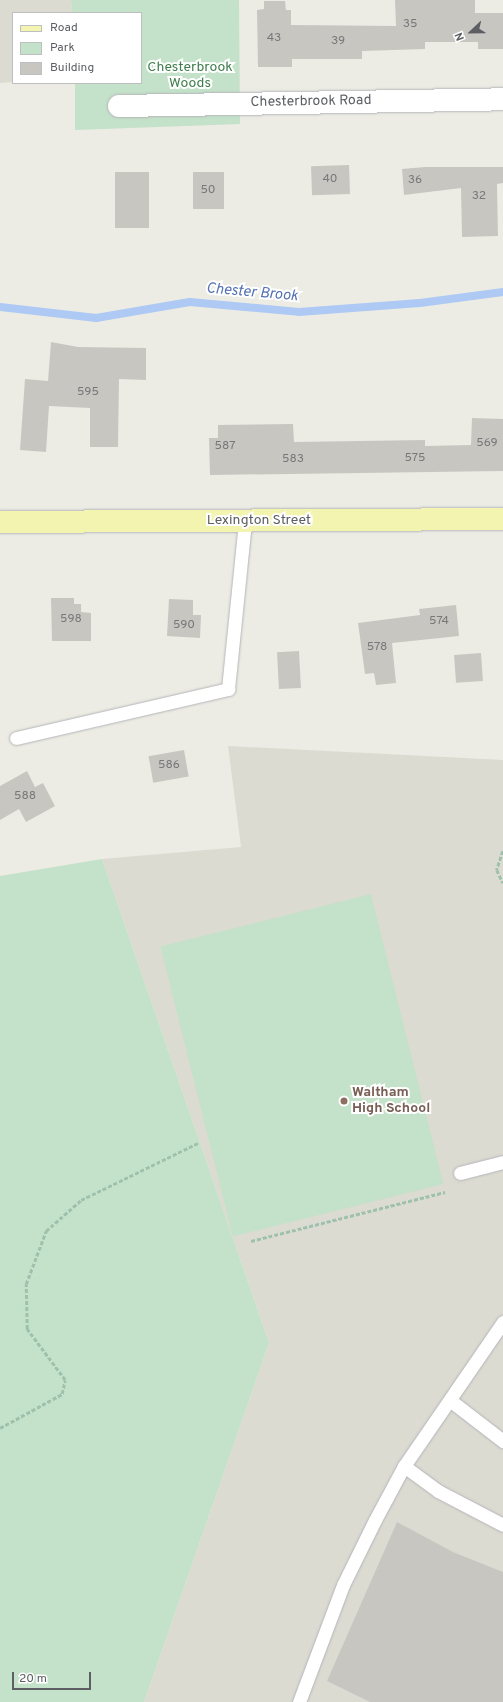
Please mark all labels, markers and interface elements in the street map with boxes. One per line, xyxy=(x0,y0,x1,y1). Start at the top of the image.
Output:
legend xyxy=(12,12,142,84)
north arrow xyxy=(451,12,491,52)
house number: 35 xyxy=(403,18,417,32)
text: Road xyxy=(50,20,78,36)
text: N xyxy=(452,30,468,43)
house number: 43 xyxy=(267,32,281,46)
house number: 39 xyxy=(331,35,345,49)
text: Park xyxy=(50,40,75,56)
text: Building xyxy=(50,60,94,76)
park label: Chesterbrook Woods xyxy=(147,60,233,92)
street label: Chesterbrook Road xyxy=(250,93,372,111)
house number: 40 xyxy=(322,173,338,187)
house number: 36 xyxy=(408,174,422,188)
house number: 50 xyxy=(200,184,216,198)
house number: 32 xyxy=(472,190,486,204)
water label: Chester Brook xyxy=(205,280,299,306)
house number: 595 xyxy=(77,386,99,400)
house number: 569 xyxy=(476,437,498,451)
house number: 587 xyxy=(215,440,235,454)
house number: 575 xyxy=(404,452,426,466)
house number: 583 xyxy=(282,453,304,467)
street label: Lexington Street xyxy=(207,513,311,529)
house number: 598 xyxy=(60,613,82,627)
house number: 574 xyxy=(429,615,449,629)
house number: 590 xyxy=(173,619,195,633)
house number: 578 xyxy=(367,641,387,655)
house number: 586 xyxy=(158,759,180,773)
house number: 588 xyxy=(14,790,36,804)
place label: Waltham High School xyxy=(352,1085,430,1118)
marker: Waltham High School xyxy=(339,1096,349,1106)
scale bar xyxy=(14,1664,93,1690)
text: 20 m xyxy=(19,1671,47,1687)

